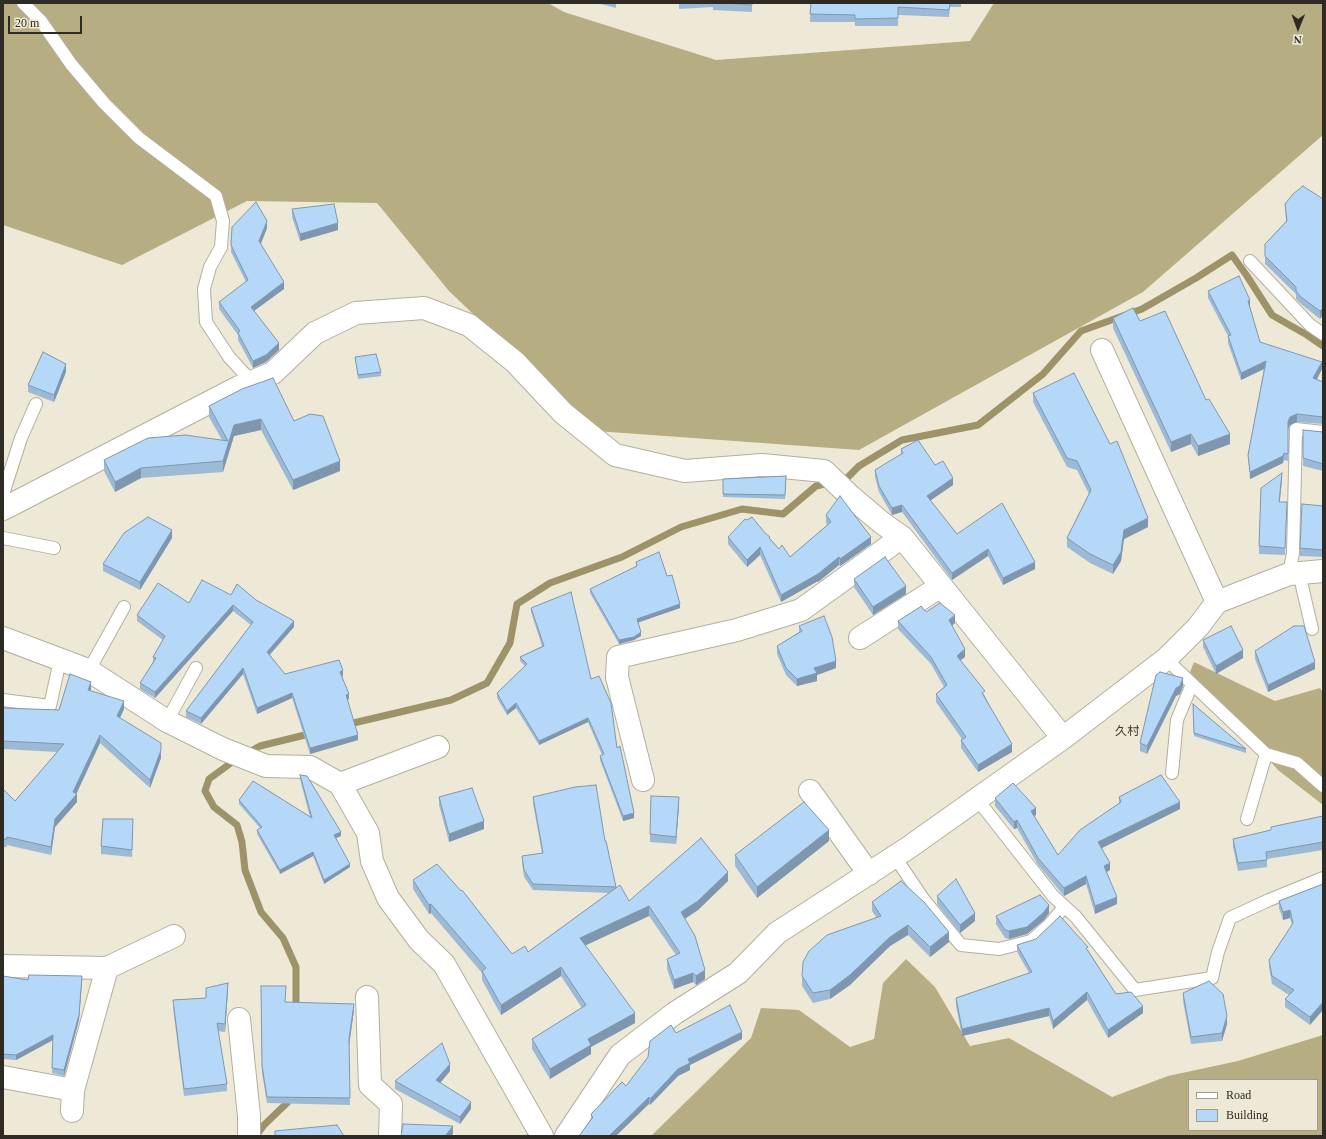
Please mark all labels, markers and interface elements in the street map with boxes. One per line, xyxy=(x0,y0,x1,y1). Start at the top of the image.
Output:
scale bar xyxy=(10,8,84,34)
north arrow xyxy=(1278,8,1318,48)
text: 20 m xyxy=(15,16,39,30)
text: N xyxy=(1294,34,1302,46)
district label: 久村 xyxy=(1115,725,1139,739)
legend xyxy=(1188,1079,1318,1131)
text: Road xyxy=(1226,1088,1251,1102)
text: Building xyxy=(1226,1108,1268,1122)

